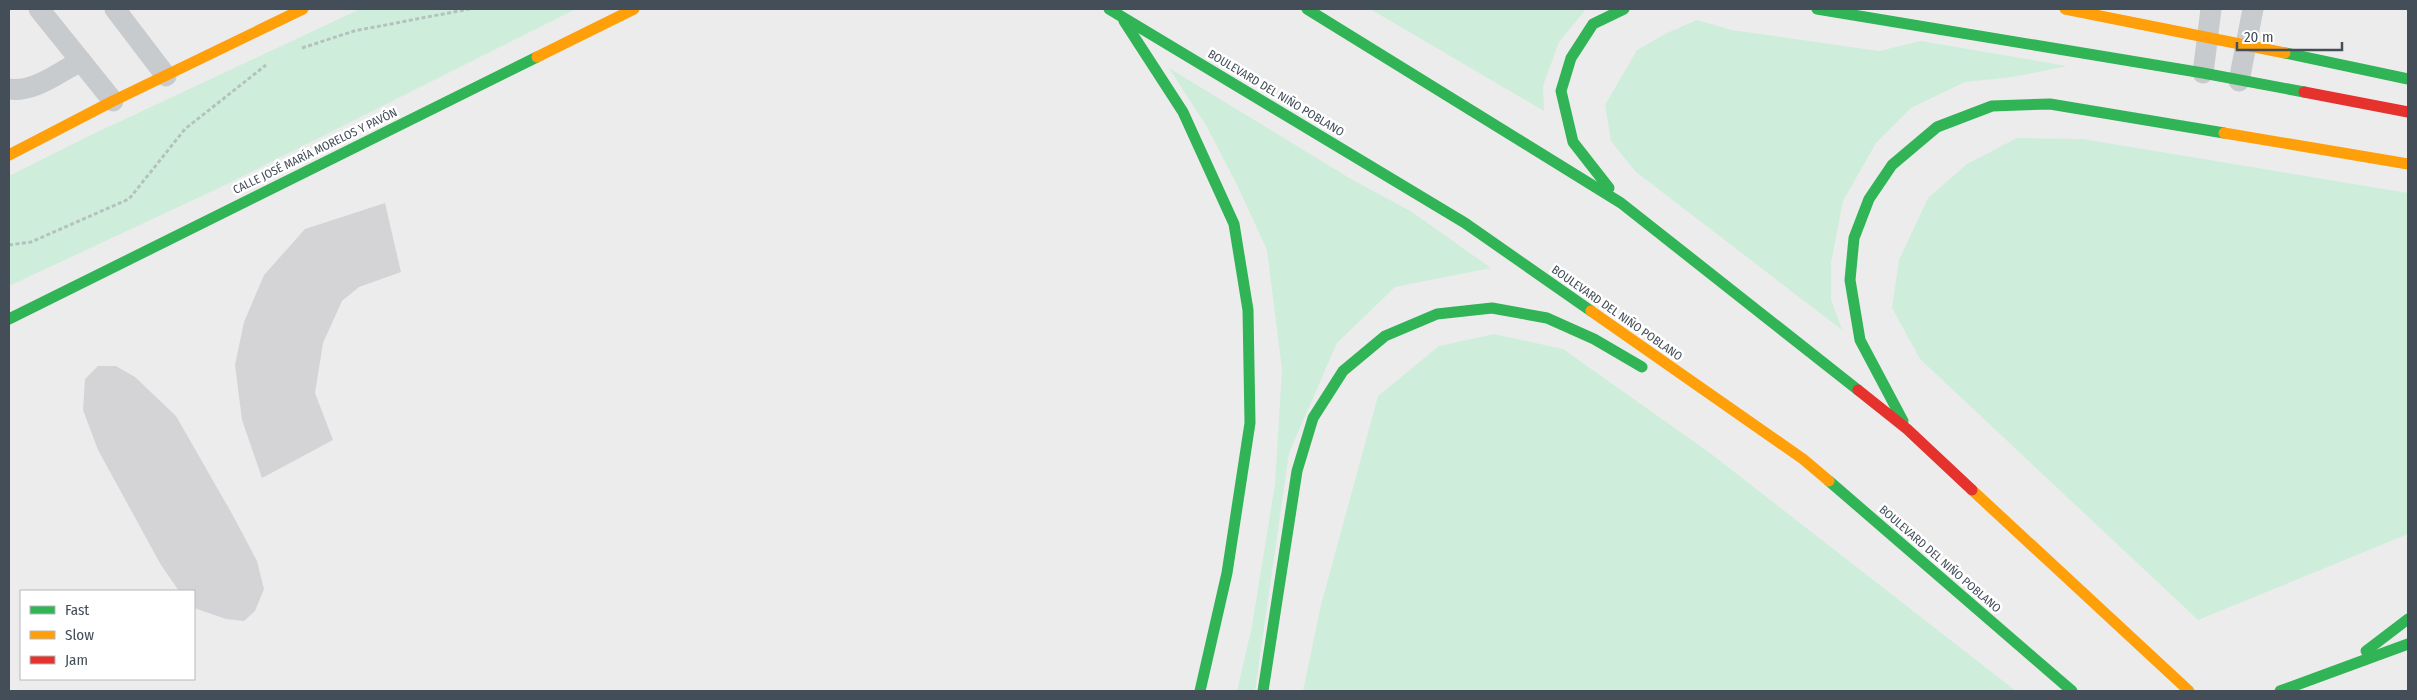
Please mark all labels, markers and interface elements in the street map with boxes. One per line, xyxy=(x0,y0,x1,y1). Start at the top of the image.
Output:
scale bar xyxy=(2237,20,2342,52)
text: 20 m xyxy=(2244,28,2274,46)
street label: BOULEVARD DEL NIÑO POBLANO xyxy=(1205,46,1347,139)
street label: CALLE JOSÉ MARÍA MORELOS Y PAVÓN xyxy=(230,104,399,197)
street label: BOULEVARD DEL NIÑO POBLANO xyxy=(1549,262,1686,364)
street label: BOULEVARD DEL NIÑO POBLANO xyxy=(1876,502,2004,616)
legend xyxy=(20,590,195,680)
text: Fast xyxy=(65,601,89,619)
text: Slow xyxy=(65,626,94,644)
text: Jam xyxy=(65,651,88,669)

